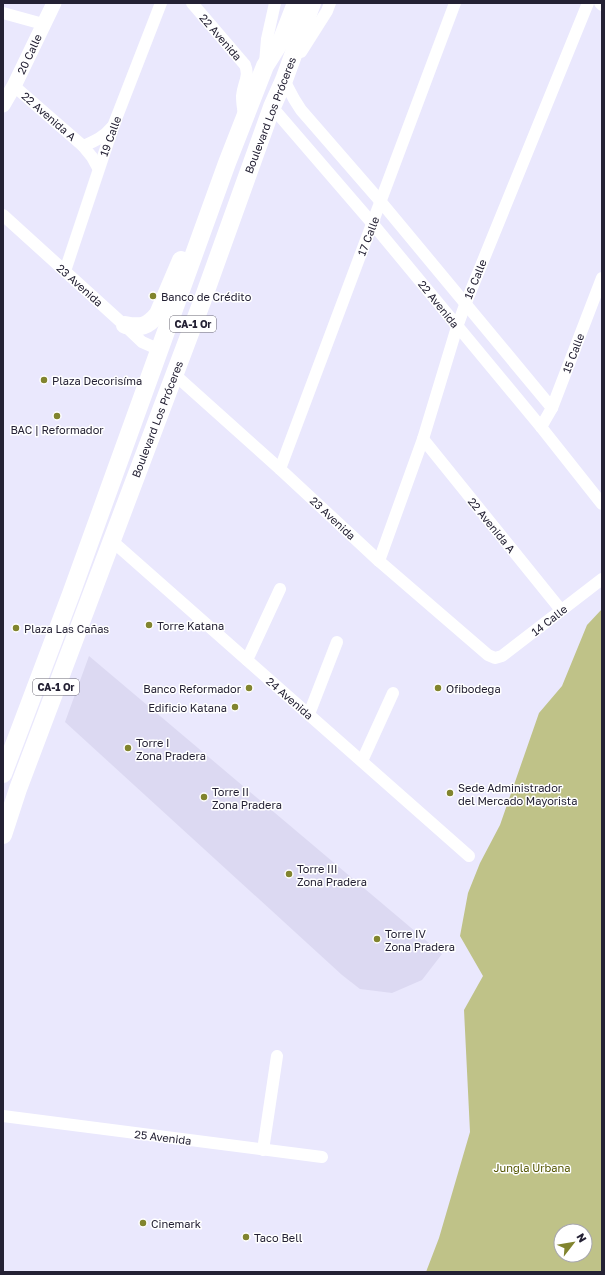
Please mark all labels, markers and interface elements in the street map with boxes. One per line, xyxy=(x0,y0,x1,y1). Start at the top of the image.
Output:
street label: 22 Avenida xyxy=(197,11,245,63)
street label: 20 Calle xyxy=(14,32,44,76)
street label: Boulevard Los Próceres xyxy=(242,55,298,175)
street label: 22 Avenida A xyxy=(19,89,79,143)
street label: 19 Calle xyxy=(97,114,123,158)
street label: 17 Calle xyxy=(355,215,381,257)
street label: 16 Calle xyxy=(461,257,489,301)
street label: 23 Avenida xyxy=(54,261,106,309)
street label: 22 Avenida xyxy=(416,278,462,330)
place label: Banco de Crédito xyxy=(161,290,252,303)
marker: Banco de Crédito xyxy=(148,291,158,301)
road number: CA-1 Or xyxy=(170,316,216,332)
street label: 15 Calle xyxy=(559,331,587,375)
street label: Boulevard Los Próceres xyxy=(129,359,185,479)
place label: Plaza Decorisíma xyxy=(52,374,142,387)
marker: Plaza Decorisíma xyxy=(39,375,49,385)
marker: BAC | Reformador xyxy=(52,411,62,421)
place label: BAC | Reformador xyxy=(10,423,104,436)
street label: 23 Avenida xyxy=(308,494,358,542)
street label: 22 Avenida A xyxy=(466,495,519,556)
street label: 14 Calle xyxy=(529,602,569,638)
place label: Torre Katana xyxy=(157,619,224,632)
marker: Torre Katana xyxy=(144,620,154,630)
place label: Plaza Las Cañas xyxy=(24,622,109,635)
marker: Plaza Las Cañas xyxy=(11,623,21,633)
street label: 24 Avenida xyxy=(264,674,316,722)
road number: CA-1 Or xyxy=(33,679,79,695)
place label: Banco Reformador xyxy=(143,682,242,695)
place label: Ofibodega xyxy=(446,682,501,695)
marker: Banco Reformador xyxy=(244,683,254,693)
marker: Ofibodega xyxy=(433,683,443,693)
place label: Edificio Katana xyxy=(148,701,227,714)
marker: Edificio Katana xyxy=(230,702,240,712)
place label: Torre I Zona Pradera xyxy=(136,736,206,762)
marker: Torre I Zona Pradera xyxy=(123,743,133,753)
place label: Sede Administrador del Mercado Mayorista xyxy=(458,781,577,807)
place label: Torre II Zona Pradera xyxy=(212,785,282,811)
marker: Sede Administrador del Mercado Mayorista xyxy=(445,788,455,798)
marker: Torre II Zona Pradera xyxy=(199,792,209,802)
place label: Torre III Zona Pradera xyxy=(297,862,367,888)
marker: Torre III Zona Pradera xyxy=(284,869,294,879)
place label: Torre IV Zona Pradera xyxy=(385,927,455,953)
marker: Torre IV Zona Pradera xyxy=(372,934,382,944)
street label: 25 Avenida xyxy=(134,1127,192,1147)
park label: Jungla Urbana xyxy=(493,1161,571,1174)
place label: Cinemark xyxy=(151,1217,201,1230)
marker: Cinemark xyxy=(138,1218,148,1228)
north arrow xyxy=(553,1223,593,1263)
place label: Taco Bell xyxy=(254,1231,303,1244)
text: N xyxy=(574,1231,590,1245)
marker: Taco Bell xyxy=(241,1232,251,1242)

